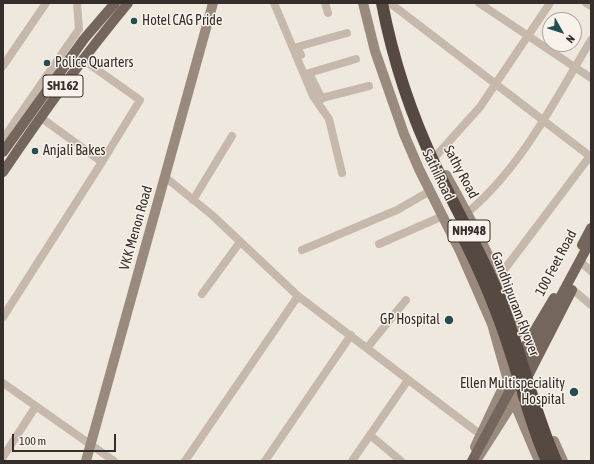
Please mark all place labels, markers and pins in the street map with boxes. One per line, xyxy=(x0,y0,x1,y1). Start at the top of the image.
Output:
place label: Hotel CAG Pride xyxy=(142,13,222,29)
marker: Hotel CAG Pride xyxy=(129,16,139,26)
place label: Police Quarters xyxy=(55,55,133,71)
marker: Police Quarters xyxy=(42,58,52,68)
place label: Anjali Bakes xyxy=(43,143,106,159)
marker: Anjali Bakes xyxy=(30,146,40,156)
place label: GP Hospital xyxy=(380,312,440,328)
marker: GP Hospital xyxy=(443,314,455,326)
place label: Ellen Multispeciality Hospital xyxy=(460,376,565,408)
marker: Ellen Multispeciality Hospital xyxy=(568,386,580,398)

